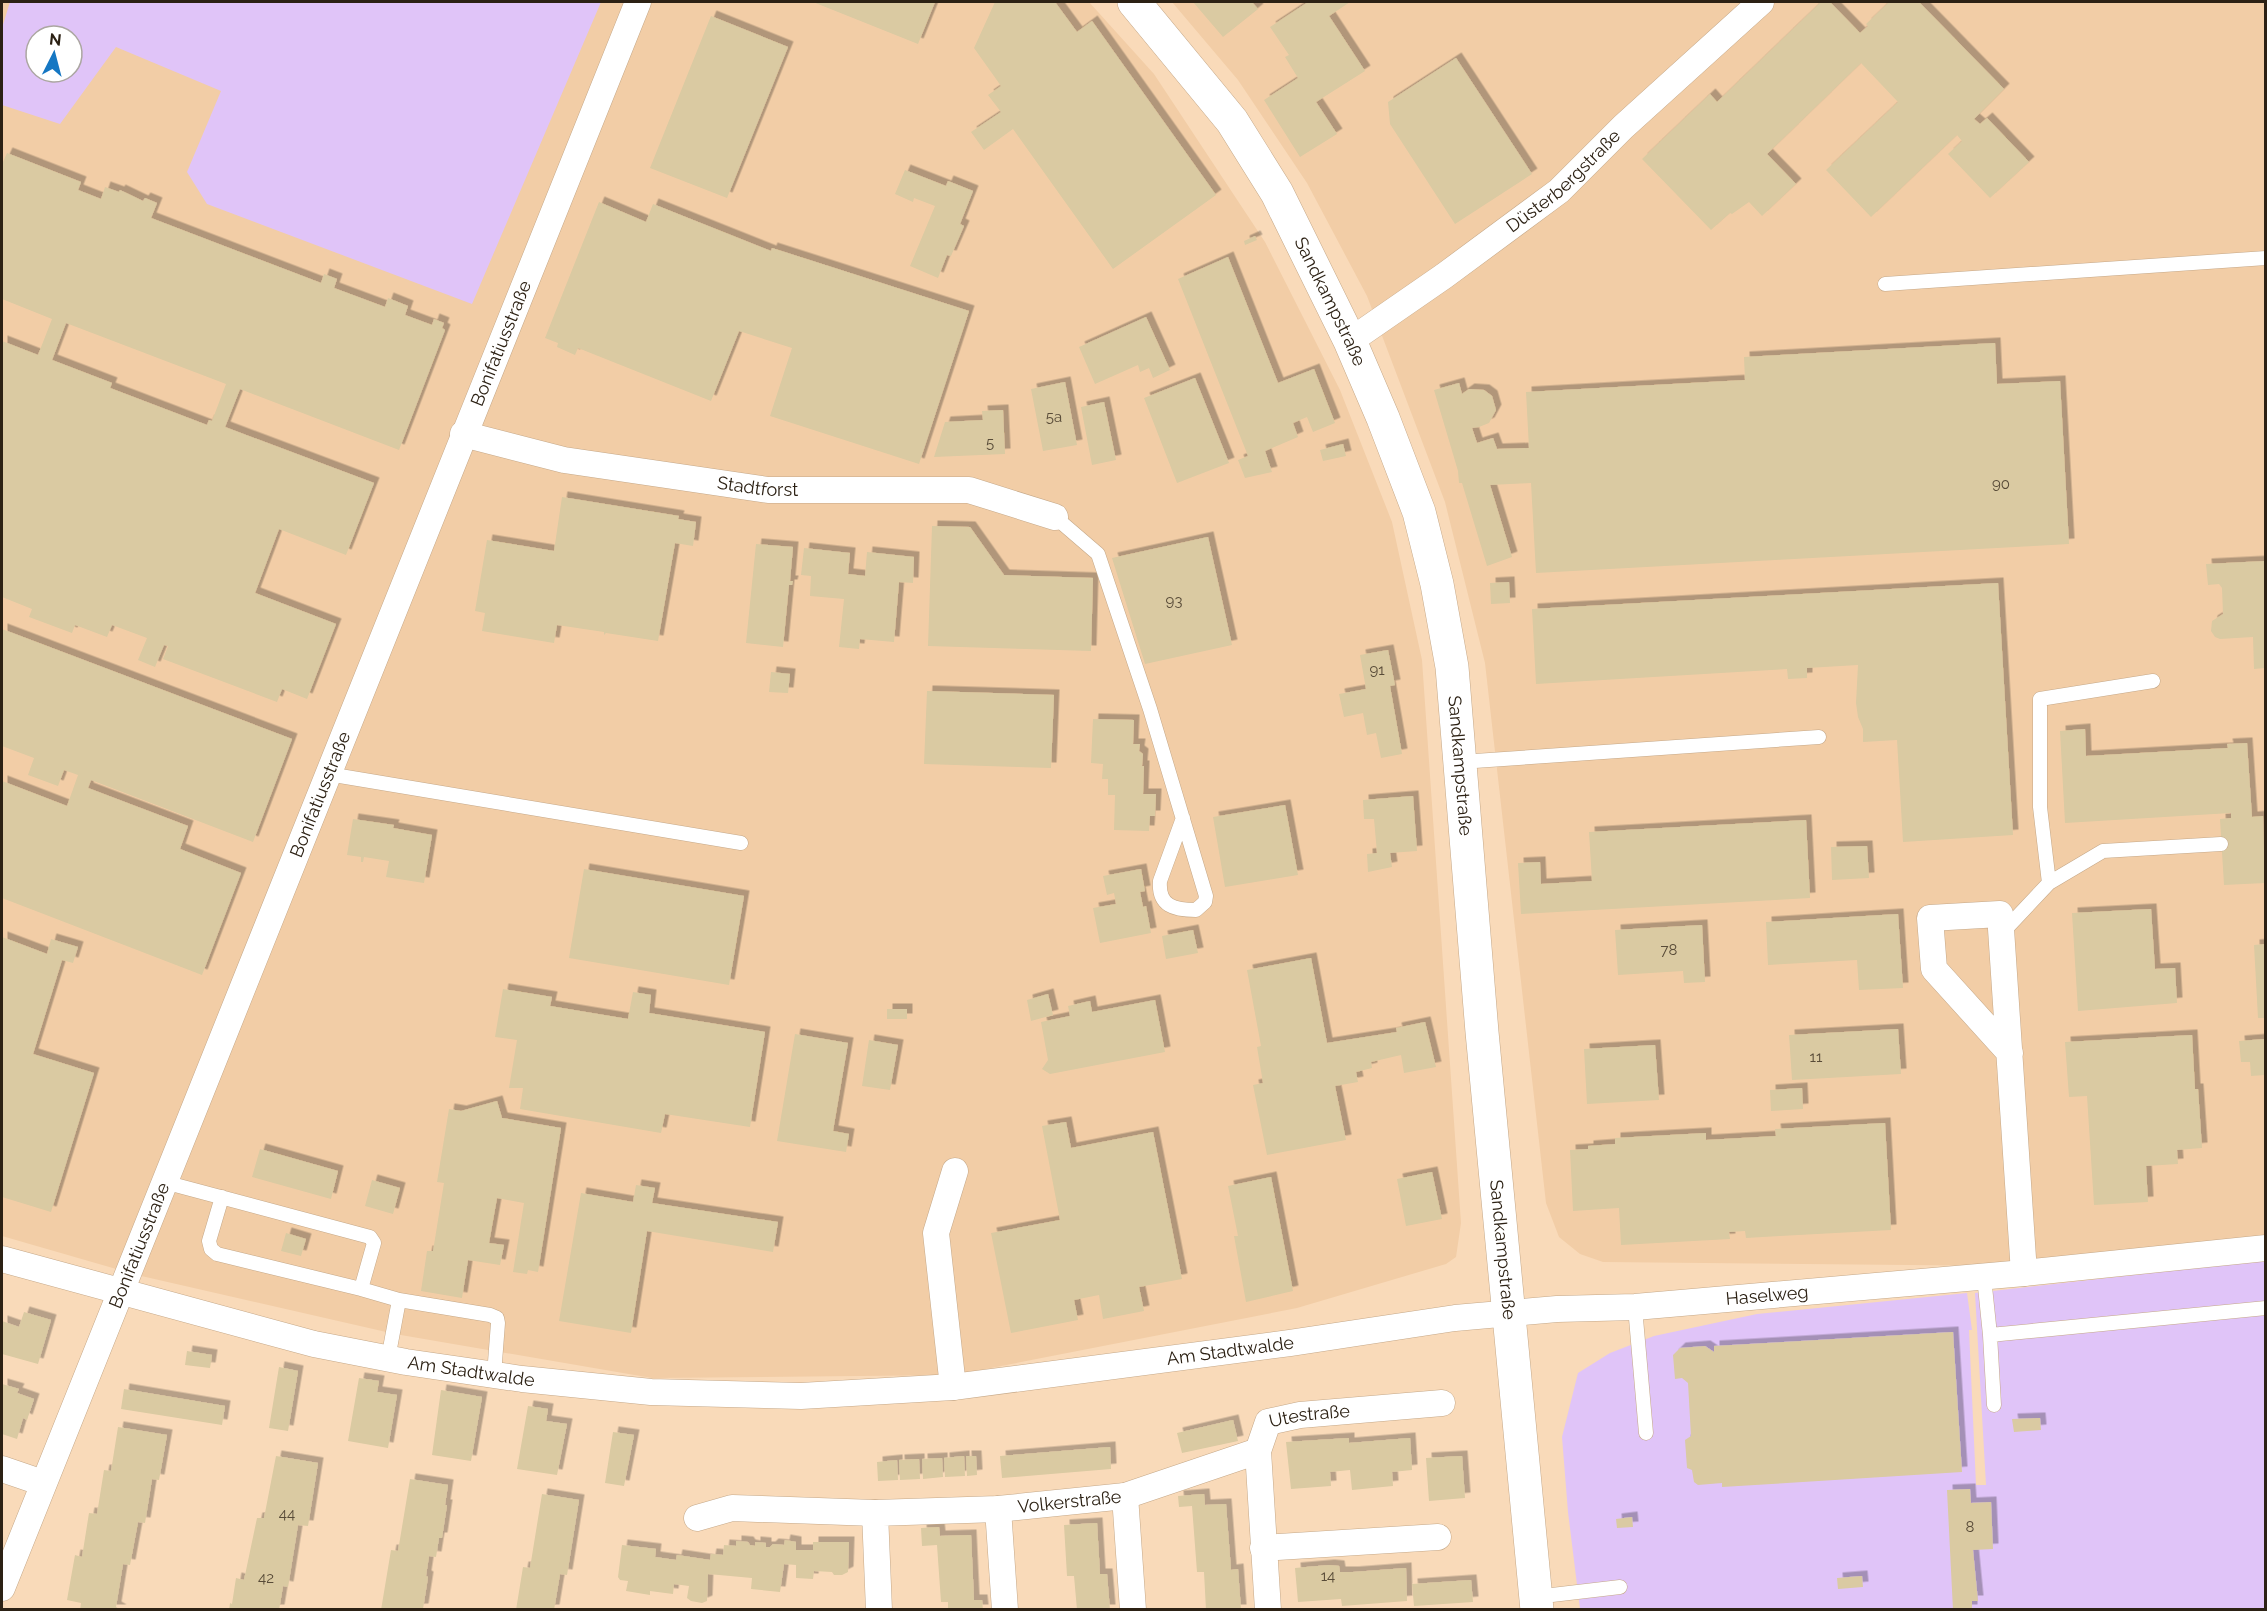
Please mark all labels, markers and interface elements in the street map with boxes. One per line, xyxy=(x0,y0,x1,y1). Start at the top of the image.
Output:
north arrow xyxy=(24,24,84,84)
text: N xyxy=(48,29,63,50)
street label: Düsterbergstraße xyxy=(1502,125,1625,236)
street label: Sandkampstraße xyxy=(1290,233,1371,369)
street label: Bonifatiusstraße xyxy=(466,277,535,409)
house number: 5a xyxy=(1046,408,1062,426)
house number: 5 xyxy=(986,434,994,452)
street label: Stadtforst xyxy=(716,472,798,500)
house number: 90 xyxy=(1992,475,2010,493)
house number: 93 xyxy=(1166,592,1182,610)
house number: 91 xyxy=(1369,661,1385,679)
street label: Sandkampstraße xyxy=(1444,695,1477,837)
street label: Bonifatiusstraße xyxy=(285,728,355,860)
house number: 78 xyxy=(1661,941,1678,959)
house number: 11 xyxy=(1810,1048,1823,1066)
street label: Bonifatiusstraße xyxy=(104,1179,174,1311)
street label: Sandkampstraße xyxy=(1486,1179,1520,1321)
street label: Haselweg xyxy=(1725,1281,1809,1309)
street label: Am Stadtwalde xyxy=(1165,1332,1296,1369)
street label: Am Stadtwalde xyxy=(406,1351,536,1390)
street label: Utestraße xyxy=(1267,1400,1351,1431)
street label: Volkerstraße xyxy=(1017,1485,1123,1517)
house number: 44 xyxy=(279,1505,295,1523)
house number: 8 xyxy=(1966,1518,1975,1536)
house number: 14 xyxy=(1321,1567,1335,1585)
house number: 42 xyxy=(258,1569,274,1587)

